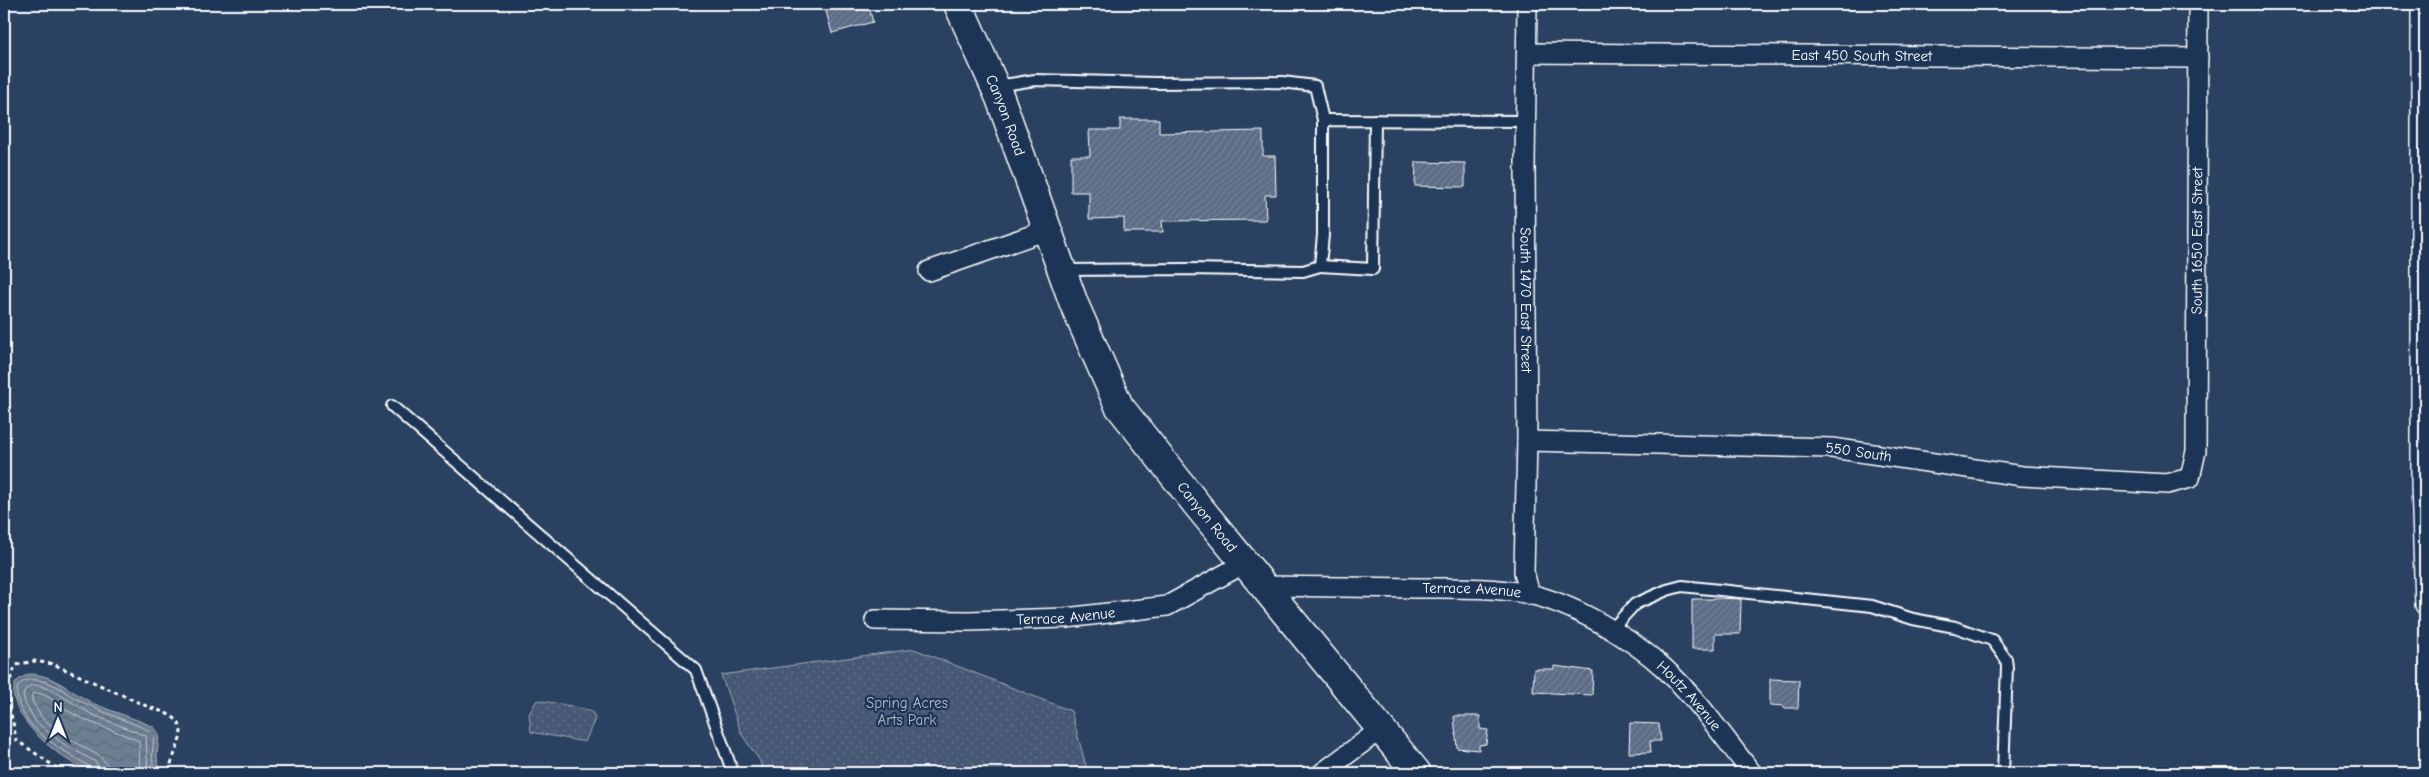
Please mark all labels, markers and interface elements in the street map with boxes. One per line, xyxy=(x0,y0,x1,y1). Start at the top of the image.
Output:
street label: East 450 South Street xyxy=(1792,46,1933,65)
street label: Canyon Road xyxy=(982,72,1029,158)
street label: South 1650 East Street xyxy=(2188,166,2206,315)
street label: South 1470 East Street xyxy=(1516,227,1536,374)
street label: 550 South xyxy=(1825,439,1893,466)
street label: Canyon Road xyxy=(1173,478,1241,556)
street label: Terrace Avenue xyxy=(1422,579,1523,602)
street label: Terrace Avenue xyxy=(1016,603,1117,629)
street label: Houtz Avenue xyxy=(1653,657,1725,735)
north arrow xyxy=(32,694,82,744)
park label: Spring Acres Arts Park xyxy=(866,694,948,729)
text: N xyxy=(53,699,63,716)

